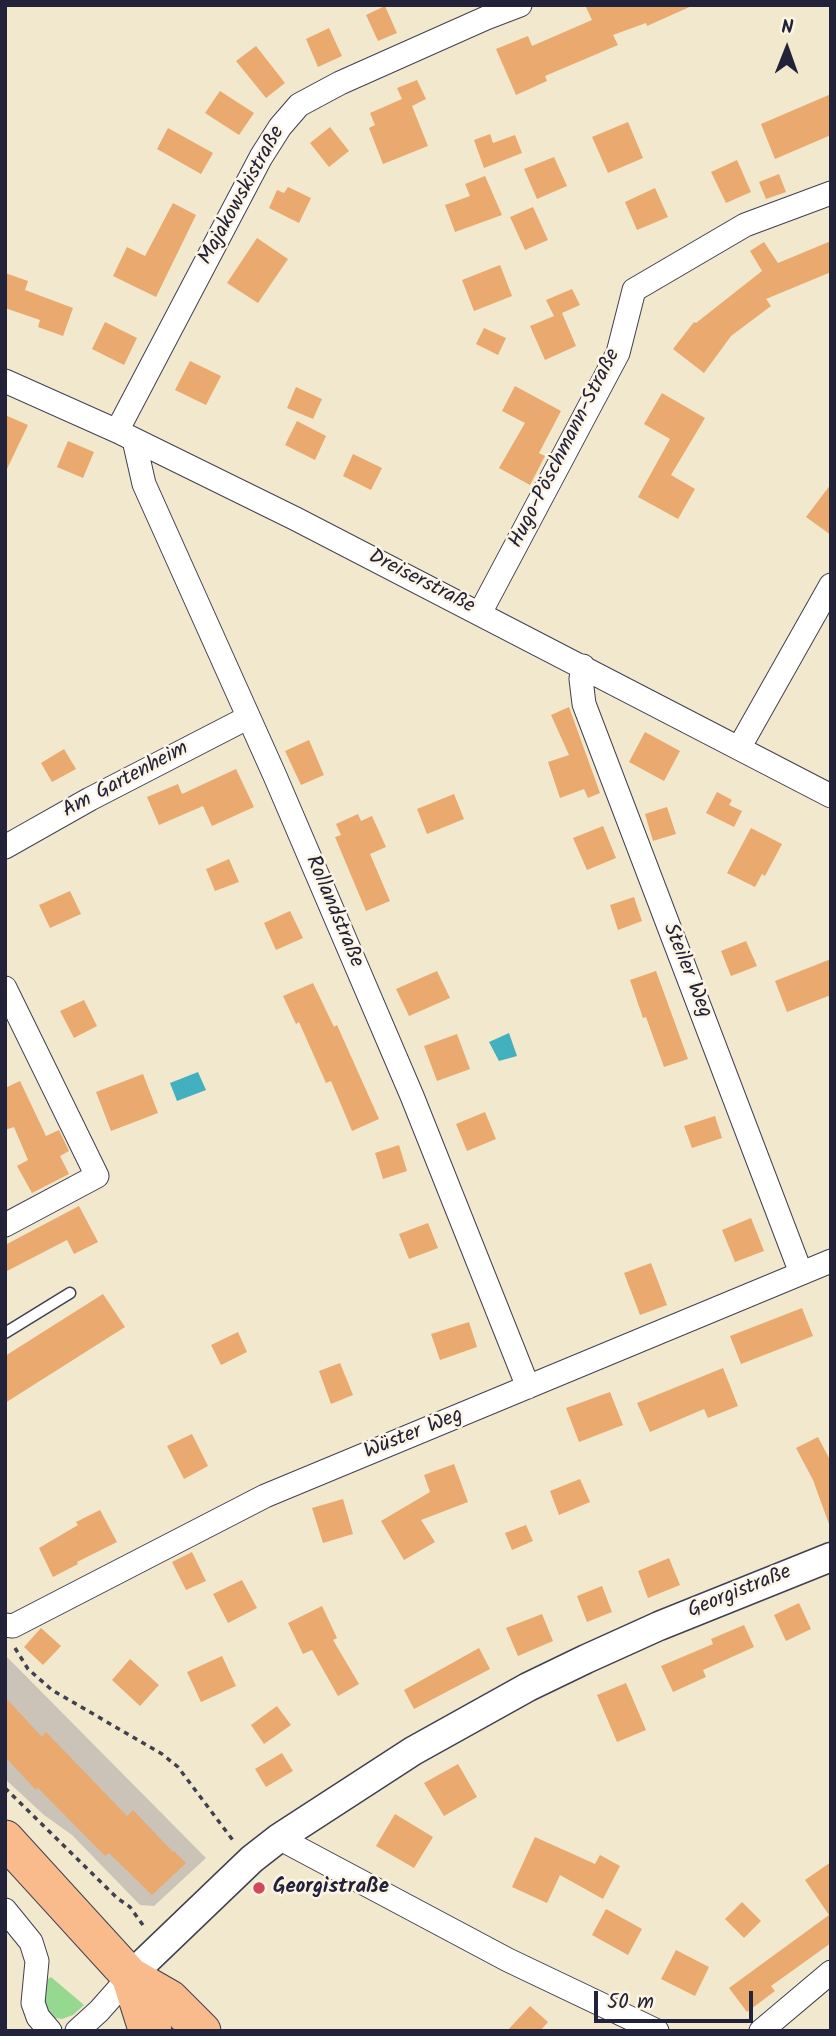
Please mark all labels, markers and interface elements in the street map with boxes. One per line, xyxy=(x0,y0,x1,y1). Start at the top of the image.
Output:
text: N xyxy=(781,13,794,43)
north arrow xyxy=(752,14,822,84)
street label: Majakowskistraße xyxy=(195,122,291,270)
street label: Hugo-Pöschmann-Straße xyxy=(505,345,627,553)
street label: Dreiserstraße xyxy=(364,545,478,621)
street label: Am Gartenheim xyxy=(59,737,193,825)
street label: Rollandstraße xyxy=(298,852,368,972)
street label: Steiler Weg xyxy=(656,920,716,1022)
street label: Wüster Weg xyxy=(361,1404,467,1466)
street label: Georgistraße xyxy=(685,1561,795,1625)
place label: Georgistraße xyxy=(273,1875,389,1901)
marker: Georgistraße xyxy=(251,1880,267,1896)
scale bar xyxy=(598,1976,757,2020)
text: 50 m xyxy=(607,1986,654,2019)

